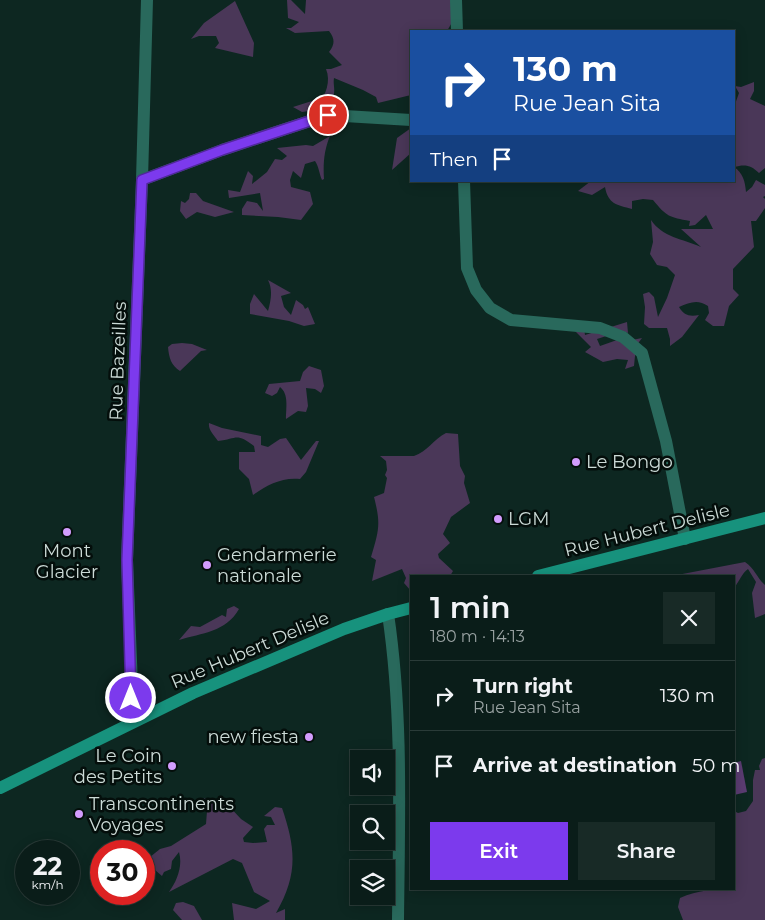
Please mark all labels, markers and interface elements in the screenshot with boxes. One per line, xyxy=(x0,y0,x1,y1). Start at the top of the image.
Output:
text: 130 m xyxy=(513,47,618,90)
icon: right xyxy=(430,50,495,115)
text: Rue Jean Sita xyxy=(513,90,661,117)
pin xyxy=(307,94,349,136)
icon: arrive xyxy=(314,101,342,129)
icon: arrive xyxy=(488,145,516,173)
text: Then xyxy=(430,148,478,171)
street label: Rue Bazeilles xyxy=(105,301,131,421)
place label: Le Bongo xyxy=(586,451,673,473)
marker: Le Bongo xyxy=(570,456,582,468)
street label: Rue Hubert Delisle xyxy=(562,499,732,561)
place label: LGM xyxy=(508,508,549,530)
marker: LGM xyxy=(492,513,504,525)
marker: Mont Glacier xyxy=(61,526,73,538)
place label: Mont Glacier xyxy=(36,540,98,583)
place label: Gendarmerie nationale xyxy=(217,544,337,587)
marker: Gendarmerie nationale xyxy=(201,559,213,571)
text: 1 min xyxy=(430,589,511,626)
button: close xyxy=(663,592,715,644)
street label: Rue Hubert Delisle xyxy=(167,607,333,693)
text: 180 m · 14:13 xyxy=(430,627,525,646)
position arrow xyxy=(104,671,156,723)
text: Turn right xyxy=(473,675,573,698)
icon: right xyxy=(430,682,458,710)
text: 130 m xyxy=(660,684,715,707)
text: Rue Jean Sita xyxy=(473,698,581,717)
place label: new fiesta xyxy=(207,726,299,748)
marker: new fiesta xyxy=(303,731,315,743)
place label: Le Coin des Petits xyxy=(74,745,162,788)
map controls xyxy=(350,750,395,905)
button: sound xyxy=(350,750,395,795)
icon: arrive xyxy=(430,752,458,780)
text: Arrive at destination xyxy=(473,754,677,777)
text: 50 m xyxy=(692,754,740,777)
marker: Le Coin des Petits xyxy=(166,760,178,772)
place label: Transcontinents Voyages xyxy=(89,793,234,836)
button: search xyxy=(350,805,395,850)
marker: Transcontinents Voyages xyxy=(73,808,85,820)
button: Exit xyxy=(430,822,568,880)
button: Share xyxy=(578,822,715,880)
speed limit sign: 30 xyxy=(90,840,155,905)
text: 22 xyxy=(33,851,62,881)
button: layers xyxy=(350,860,395,905)
text: km/h xyxy=(31,877,64,892)

